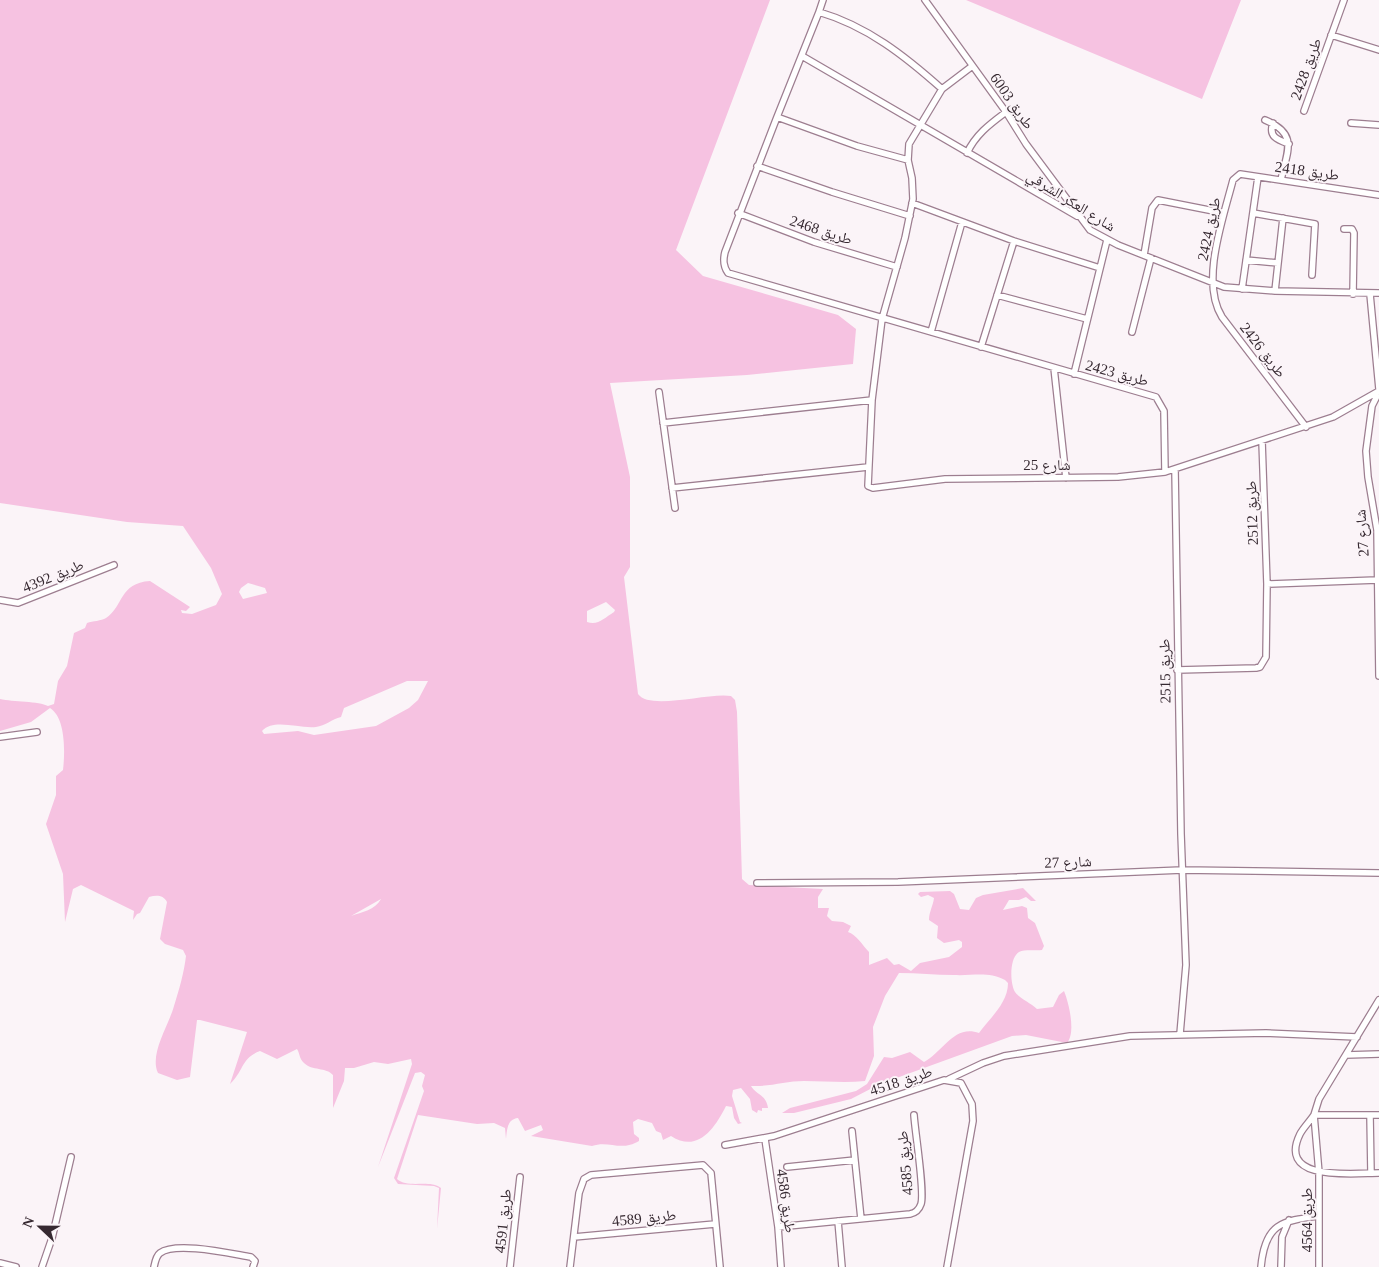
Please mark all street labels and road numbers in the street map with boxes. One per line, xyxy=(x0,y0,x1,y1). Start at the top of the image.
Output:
street label: طريق 2428 xyxy=(1287,36,1326,103)
street label: طريق 6003 xyxy=(985,70,1037,133)
street label: طريق 2418 xyxy=(1274,159,1340,185)
street label: شارع العكر الشرقي xyxy=(1022,167,1118,238)
street label: طريق 2424 xyxy=(1194,196,1226,263)
street label: طريق 2468 xyxy=(787,212,854,250)
street label: طريق 2426 xyxy=(1235,320,1289,382)
street label: طريق 2423 xyxy=(1083,357,1150,391)
street label: شارع 25 xyxy=(1023,457,1071,475)
street label: طريق 2512 xyxy=(1243,480,1263,546)
street label: شارع 27 xyxy=(1352,509,1374,557)
street label: طريق 4392 xyxy=(20,556,87,597)
street label: طريق 2515 xyxy=(1156,638,1176,703)
street label: شارع 27 xyxy=(1044,853,1092,873)
street label: طريق 4518 xyxy=(868,1063,935,1100)
street label: طريق 4585 xyxy=(894,1130,918,1196)
street label: طريق 4586 xyxy=(772,1168,798,1234)
street label: طريق 4591 xyxy=(492,1188,516,1254)
street label: طريق 4564 xyxy=(1299,1188,1317,1252)
street label: طريق 4589 xyxy=(611,1207,677,1231)

